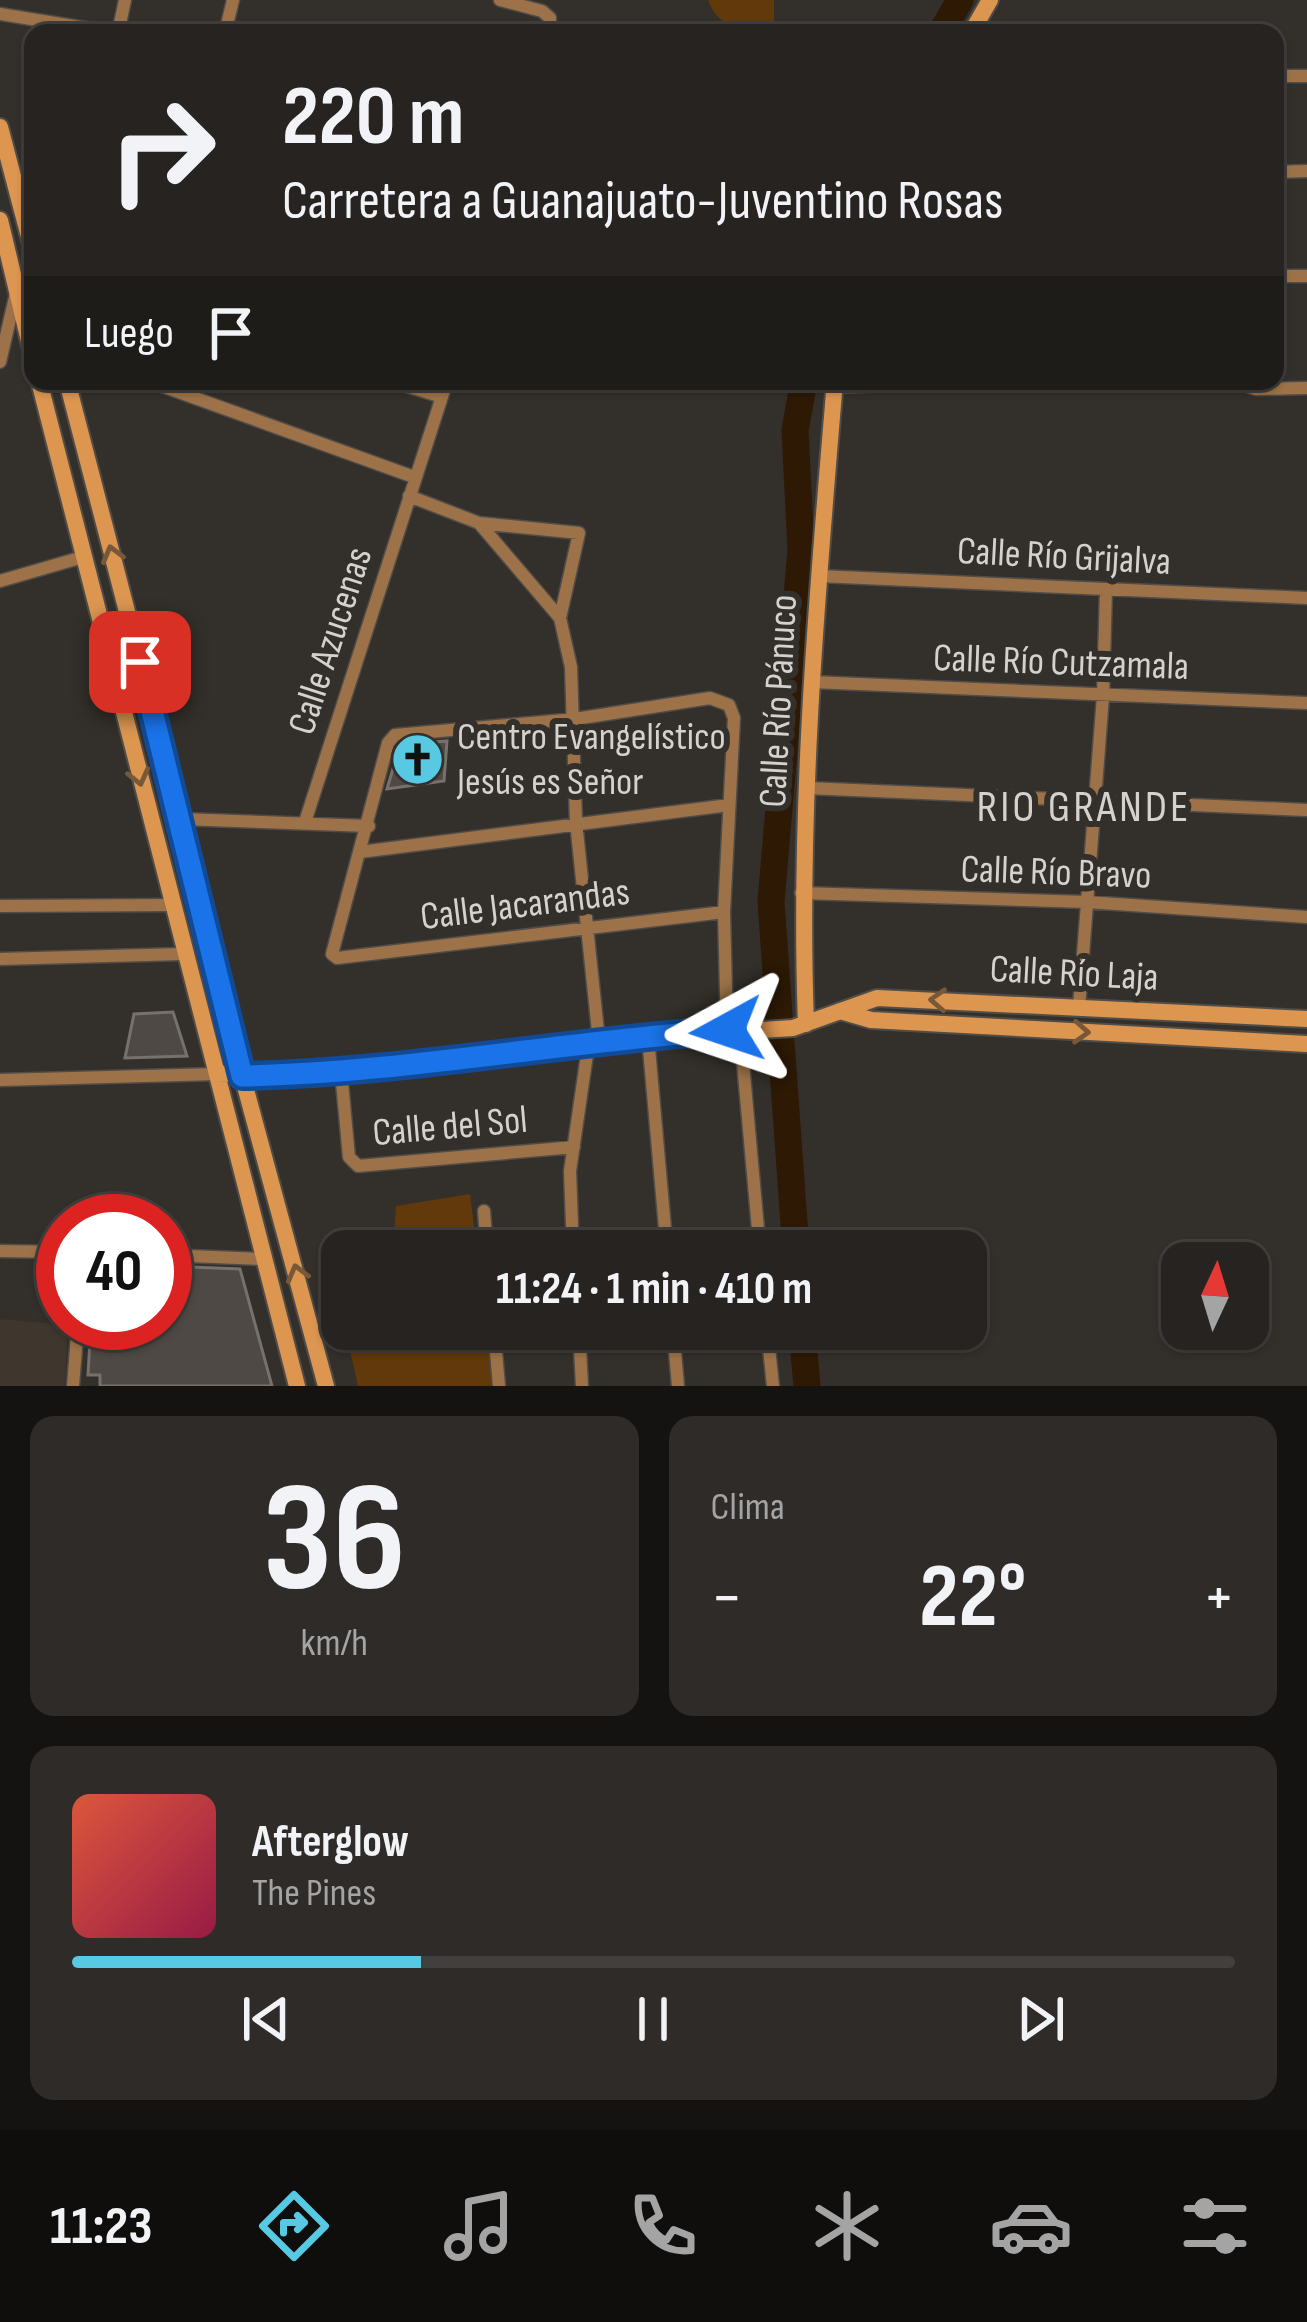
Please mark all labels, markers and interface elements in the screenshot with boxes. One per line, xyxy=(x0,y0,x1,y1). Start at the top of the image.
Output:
text: 220 m xyxy=(282,67,464,168)
icon: right xyxy=(84,72,240,228)
text: Carretera a Guanajuato-Juventino Rosas xyxy=(282,169,1003,234)
icon: arrive xyxy=(198,300,264,366)
text: Luego xyxy=(84,306,174,361)
street label: Calle Río Grijalva xyxy=(956,528,1172,586)
street label: Calle Azucenas xyxy=(279,542,383,740)
one-way arrow xyxy=(101,545,126,565)
street label: Calle Río Pánuco xyxy=(750,593,808,809)
pin xyxy=(89,611,191,713)
icon: arrive xyxy=(107,629,173,695)
street label: Calle Río Cutzamala xyxy=(932,635,1190,691)
place label: Centro Evangelístico Jesús es Señor xyxy=(456,714,726,806)
church icon: Centro Evangelístico Jesús es Señor xyxy=(390,731,446,787)
one-way arrow xyxy=(125,767,150,787)
district label: RIO GRANDE xyxy=(976,780,1192,835)
street label: Calle Río Bravo xyxy=(960,846,1152,900)
street label: Calle Jacarandas xyxy=(418,869,632,941)
street label: Calle Río Laja xyxy=(989,946,1159,1002)
position arrow xyxy=(664,967,790,1093)
one-way arrow xyxy=(928,987,947,1013)
one-way arrow xyxy=(1072,1019,1091,1045)
street label: Calle del Sol xyxy=(371,1097,529,1157)
speed limit sign: 40 xyxy=(36,1194,192,1350)
north arrow xyxy=(1161,1242,1269,1350)
map controls xyxy=(1161,1242,1269,1350)
text: 11:24 · 1 min · 410 m xyxy=(496,1262,812,1317)
one-way arrow xyxy=(286,1263,311,1283)
text: 36 xyxy=(263,1448,406,1635)
text: Clima xyxy=(711,1484,785,1531)
text: 22° xyxy=(919,1544,1026,1652)
text: − xyxy=(711,1559,743,1638)
text: + xyxy=(1203,1559,1235,1638)
text: km/h xyxy=(301,1620,368,1667)
text: Afterglow xyxy=(252,1815,409,1870)
text: The Pines xyxy=(252,1870,376,1917)
icon: previous xyxy=(233,1986,299,2052)
icon: pause xyxy=(620,1986,686,2052)
icon: next xyxy=(1008,1986,1074,2052)
icon: directions xyxy=(252,2184,336,2268)
icon: music xyxy=(437,2184,521,2268)
icon: phone xyxy=(621,2184,705,2268)
icon: climate xyxy=(805,2184,889,2268)
icon: car xyxy=(989,2184,1073,2268)
icon: filters xyxy=(1173,2184,1257,2268)
text: 11:23 xyxy=(50,2194,152,2259)

